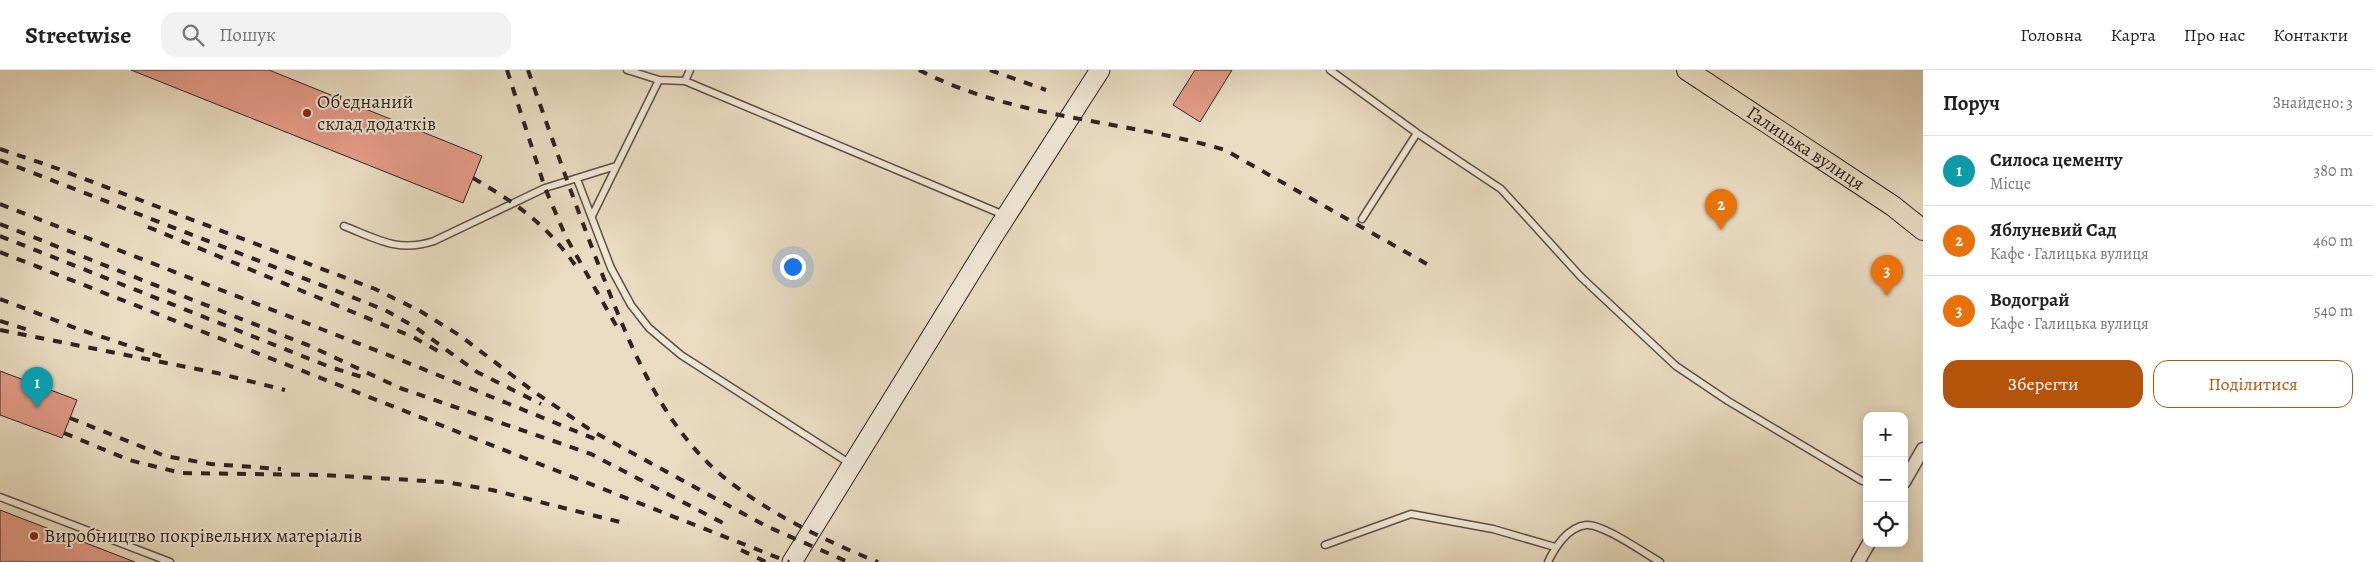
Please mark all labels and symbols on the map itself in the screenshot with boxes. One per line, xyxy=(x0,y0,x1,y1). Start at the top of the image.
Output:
place label: Об'єднаний склад додатків xyxy=(317,89,436,137)
street label: Галицька вулиця xyxy=(1741,100,1870,197)
marker: Об'єднаний склад додатків xyxy=(301,107,313,119)
pin: 2 xyxy=(1705,189,1737,230)
your location xyxy=(780,254,806,280)
pin: 3 xyxy=(1871,255,1903,296)
pin: 1 xyxy=(21,367,53,408)
place label: Виробництво покрівельних матеріалів xyxy=(44,523,362,549)
marker: Виробництво покрівельних матеріалів xyxy=(28,530,40,542)

